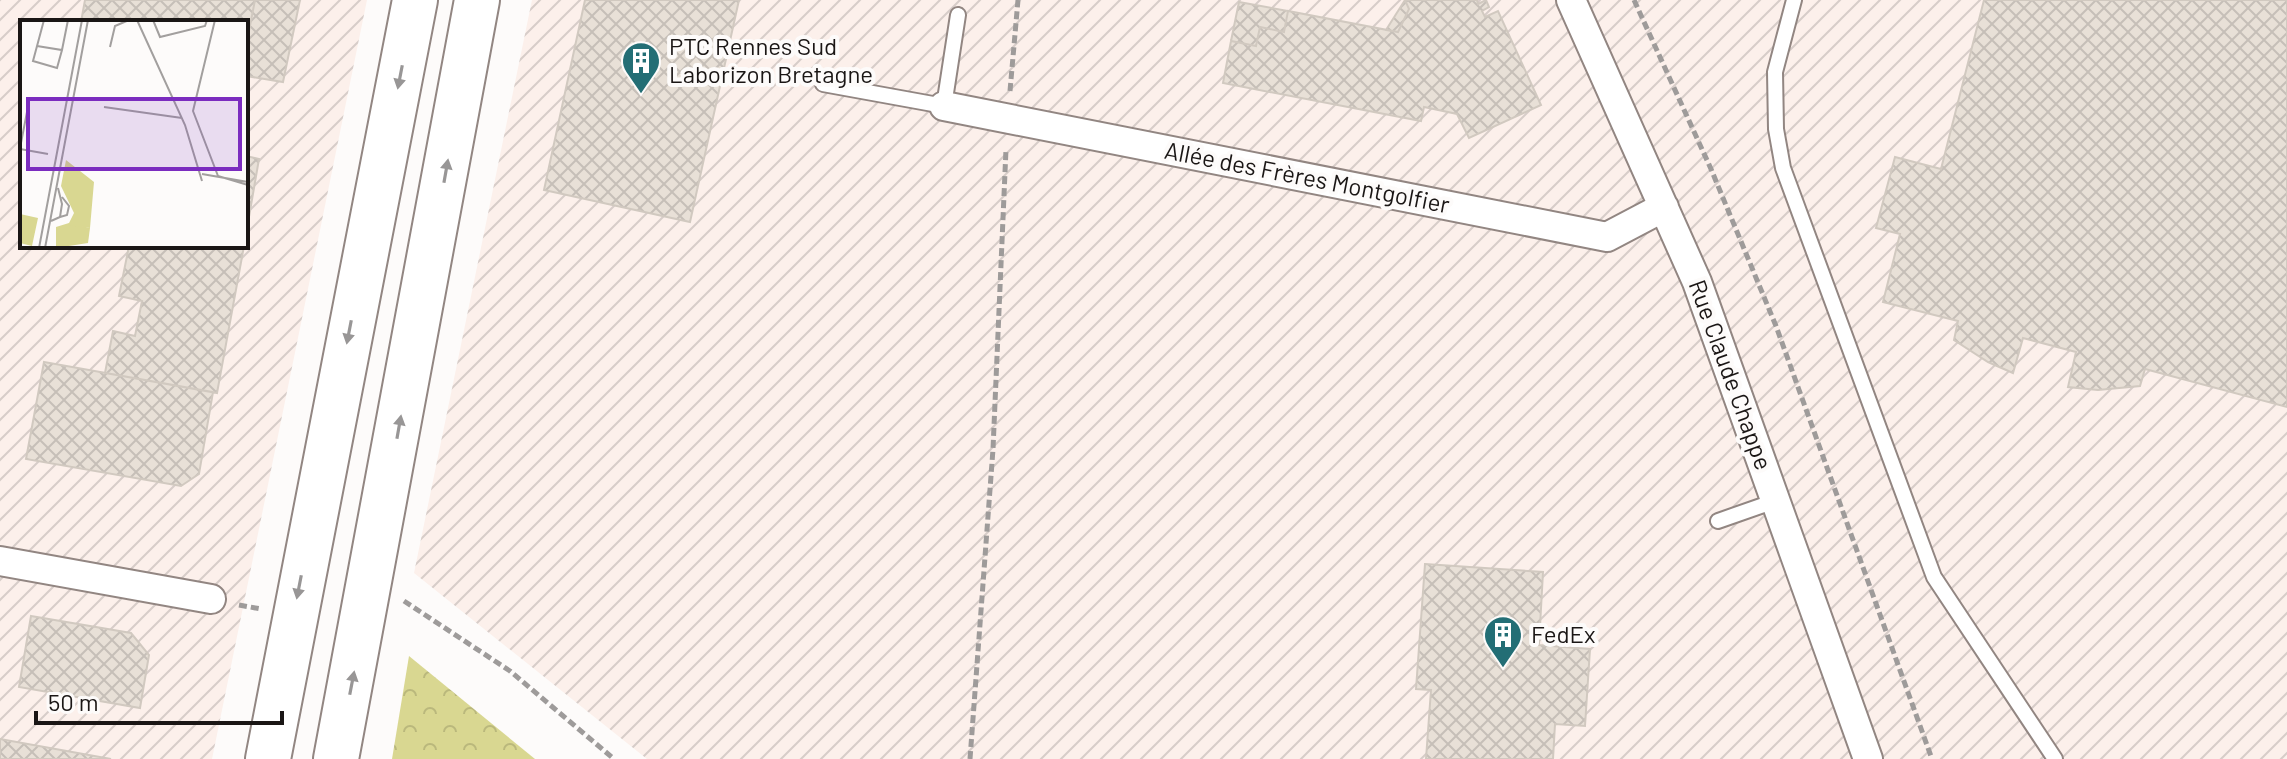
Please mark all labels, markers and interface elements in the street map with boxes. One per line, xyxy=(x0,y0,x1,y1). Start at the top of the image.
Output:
inset map xyxy=(20,20,248,248)
place label: PTC Rennes Sud Laborizon Bretagne xyxy=(669,31,873,88)
building icon: PTC Rennes Sud Laborizon Bretagne xyxy=(620,40,662,95)
one-way arrow xyxy=(393,64,405,89)
street label: Allée des Frères Montgolfier xyxy=(1162,135,1453,218)
one-way arrow xyxy=(440,158,452,183)
street label: Rue Claude Chappe xyxy=(1684,276,1779,473)
one-way arrow xyxy=(343,319,355,344)
one-way arrow xyxy=(394,414,406,439)
one-way arrow xyxy=(292,574,305,599)
building icon: FedEx xyxy=(1482,614,1524,669)
place label: FedEx xyxy=(1531,619,1596,648)
one-way arrow xyxy=(346,670,358,695)
scale bar xyxy=(36,675,282,725)
text: 50 m xyxy=(48,687,99,716)

